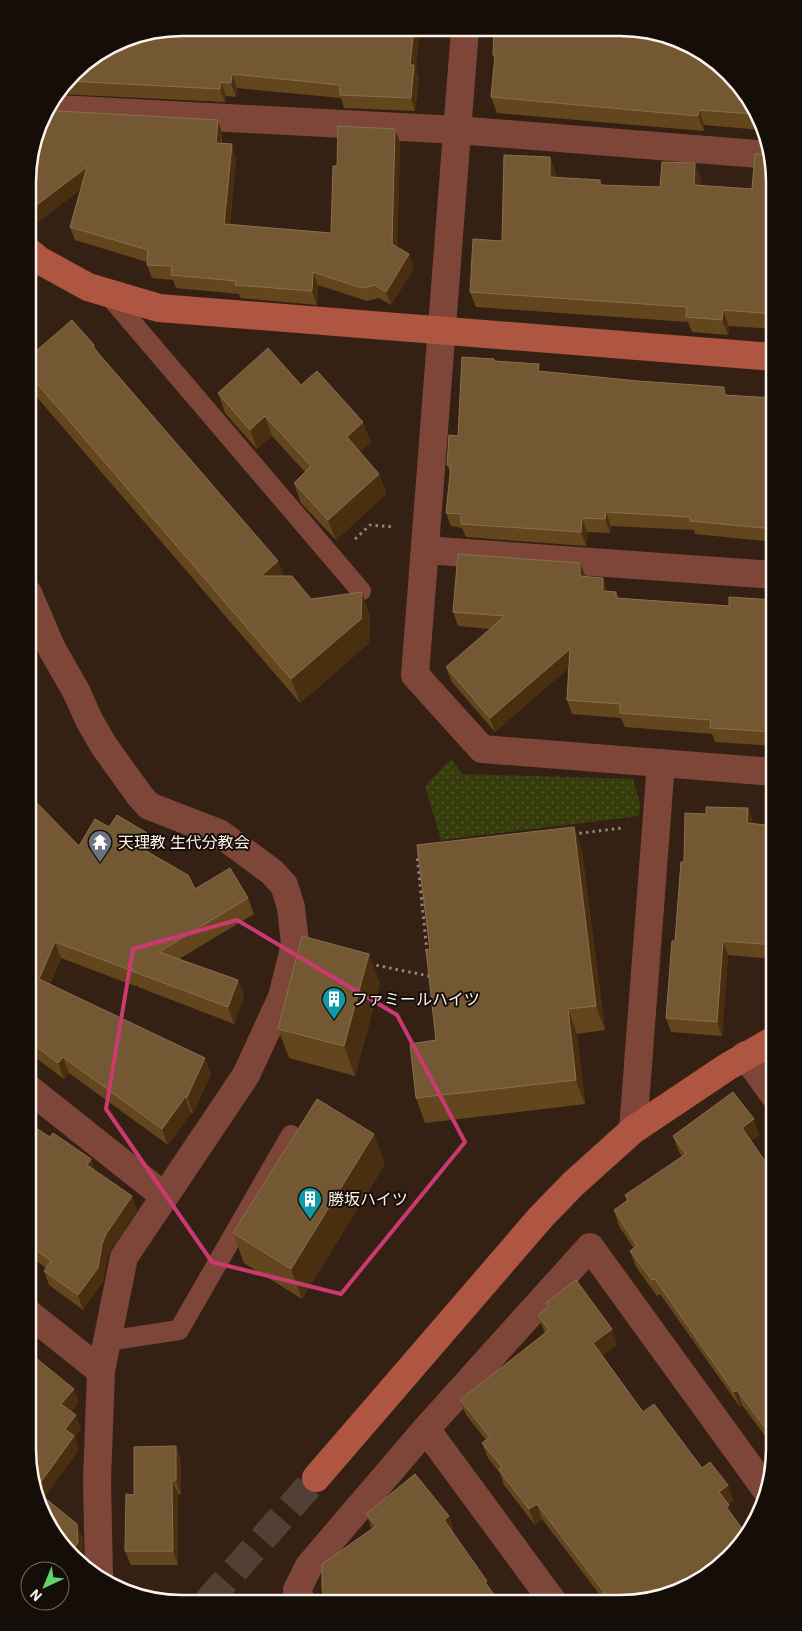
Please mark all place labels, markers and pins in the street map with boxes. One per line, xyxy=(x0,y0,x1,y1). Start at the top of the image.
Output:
temple icon: 天理教 生代分教会 xyxy=(87,829,113,863)
place label: 天理教 生代分教会 xyxy=(118,832,250,852)
building icon: ファミールハイツ xyxy=(321,986,347,1020)
place label: ファミールハイツ xyxy=(352,989,480,1009)
building icon: 勝坂ハイツ xyxy=(297,1186,323,1220)
place label: 勝坂ハイツ xyxy=(328,1189,408,1209)

